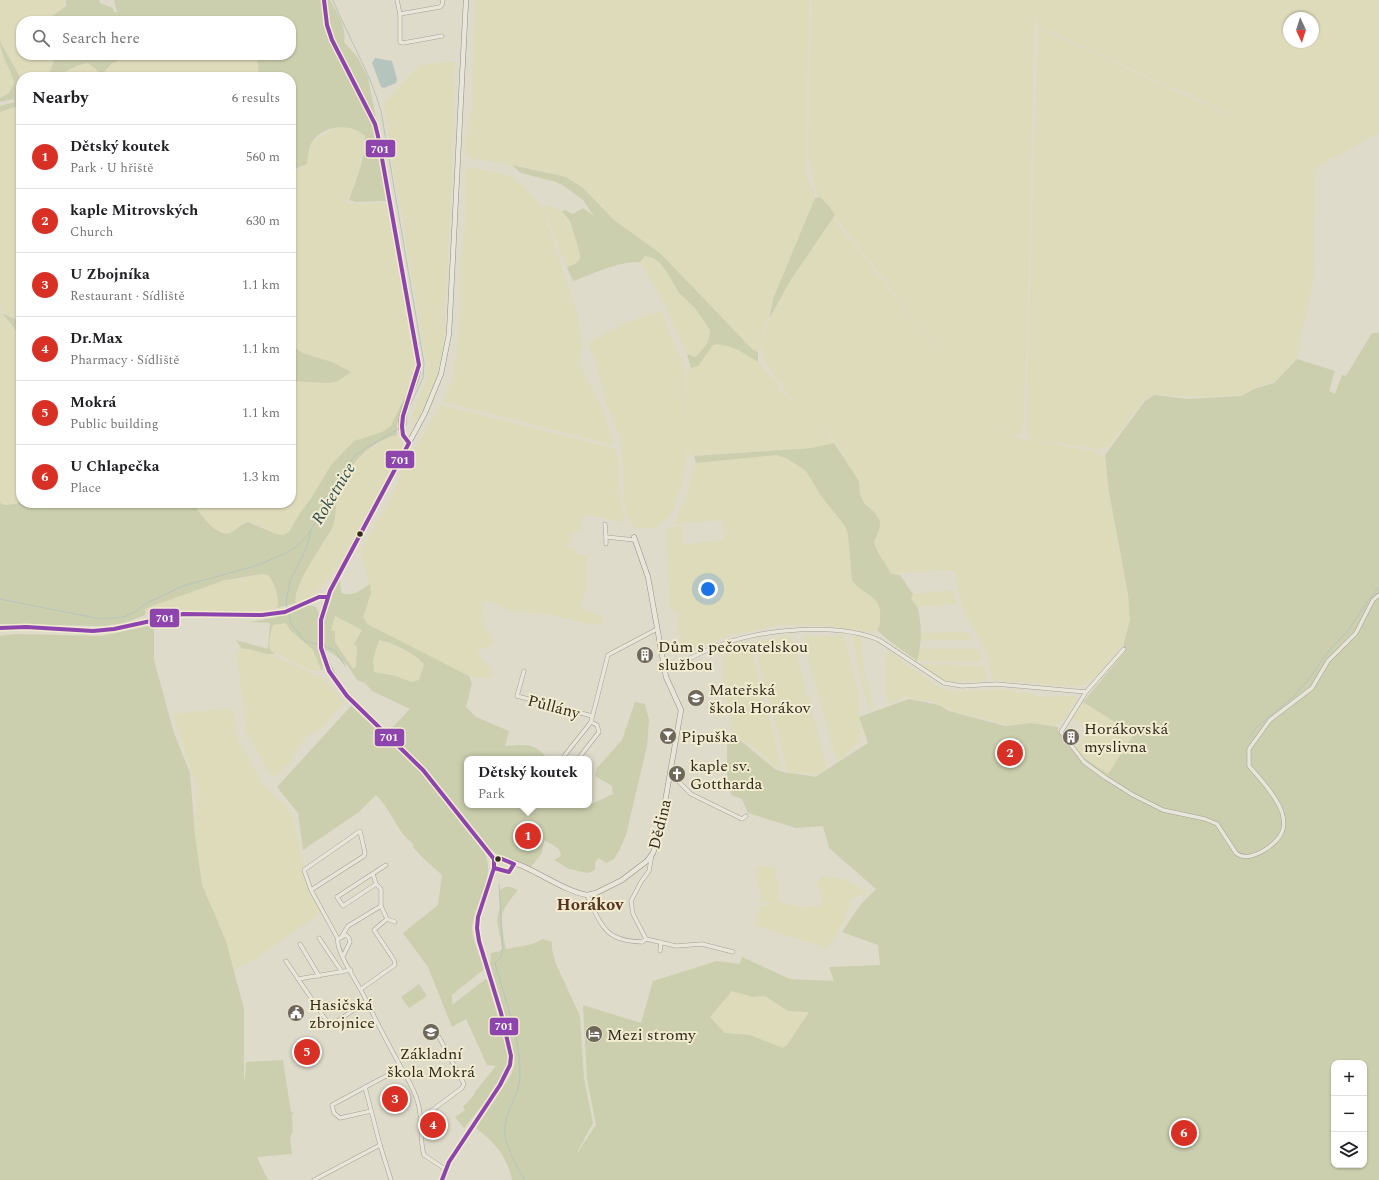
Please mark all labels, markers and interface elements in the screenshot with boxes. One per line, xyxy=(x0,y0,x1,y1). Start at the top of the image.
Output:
north arrow xyxy=(1283,12,1319,48)
search box xyxy=(16,16,296,60)
icon: search xyxy=(30,27,52,49)
text: Search here xyxy=(62,27,140,50)
text: Nearby xyxy=(32,85,88,111)
text: 6 results xyxy=(232,88,280,108)
text: Dětský koutek xyxy=(70,135,170,158)
line badge: 701 xyxy=(365,139,396,158)
text: 701 xyxy=(371,141,389,158)
text: 1 xyxy=(41,147,49,167)
text: 560 m xyxy=(246,147,280,167)
text: Park · U hřiště xyxy=(70,158,154,178)
text: kaple Mitrovských xyxy=(70,199,198,222)
text: 2 xyxy=(41,211,49,231)
text: 630 m xyxy=(246,211,280,231)
text: Church xyxy=(70,222,113,242)
text: U Zbojníka xyxy=(70,263,150,286)
text: 3 xyxy=(41,275,49,295)
text: 1.1 km xyxy=(242,275,280,295)
text: Restaurant · Sídliště xyxy=(70,286,185,306)
text: Dr.Max xyxy=(70,327,123,350)
text: 4 xyxy=(41,339,49,359)
text: 1.1 km xyxy=(242,339,280,359)
text: Pharmacy · Sídliště xyxy=(70,350,180,370)
text: Mokrá xyxy=(70,391,116,414)
text: 5 xyxy=(41,403,49,423)
text: 1.1 km xyxy=(242,403,280,423)
text: Public building xyxy=(70,414,159,434)
line badge: 701 xyxy=(385,450,415,469)
text: 701 xyxy=(391,452,409,469)
text: U Chlapečka xyxy=(70,455,159,478)
water label: Roketnice xyxy=(305,457,363,530)
text: 6 xyxy=(41,467,49,487)
text: 1.3 km xyxy=(242,467,280,487)
text: Place xyxy=(70,478,101,498)
unlabelled marker xyxy=(355,529,365,539)
your location xyxy=(698,579,718,599)
line badge: 701 xyxy=(149,608,180,628)
text: 701 xyxy=(156,610,174,627)
place label: Dům s pečovatelskou službou xyxy=(658,635,808,677)
building icon: Dům s pečovatelskou službou xyxy=(635,645,655,665)
place label: Mateřská škola Horákov xyxy=(709,678,812,720)
street label: Půllány xyxy=(525,688,584,726)
school or university icon: Mateřská škola Horákov xyxy=(686,688,706,708)
place label: Horákovská myslivna xyxy=(1084,717,1168,759)
place label: Pipuška xyxy=(681,725,738,749)
bar icon: Pipuška xyxy=(658,726,678,746)
building icon: Horákovská myslivna xyxy=(1061,727,1081,747)
line badge: 701 xyxy=(374,728,405,747)
text: 701 xyxy=(380,729,398,746)
pin: 2 xyxy=(997,738,1023,768)
place label: kaple sv. Gottharda xyxy=(690,754,763,796)
popup xyxy=(464,756,592,808)
text: Dětský koutek xyxy=(478,761,578,784)
church icon: kaple sv. Gottharda xyxy=(667,764,687,784)
text: Park xyxy=(478,784,505,804)
street label: Dědina xyxy=(642,796,678,852)
pin: 1 xyxy=(515,821,541,851)
unlabelled marker xyxy=(493,854,503,864)
district label: Horákov xyxy=(557,892,624,918)
place label: Hasičská zbrojnice xyxy=(309,993,375,1035)
public building icon: Hasičská zbrojnice xyxy=(286,1003,306,1023)
line badge: 701 xyxy=(489,1017,519,1036)
text: 701 xyxy=(495,1018,513,1035)
school or university icon: Základní škola Mokrá xyxy=(421,1022,441,1042)
place label: Mezi stromy xyxy=(607,1023,697,1047)
hotel icon: Mezi stromy xyxy=(584,1024,604,1044)
pin: 5 xyxy=(294,1037,320,1067)
place label: Základní škola Mokrá xyxy=(387,1042,475,1084)
map controls xyxy=(1331,1060,1367,1168)
button: + xyxy=(1331,1060,1367,1096)
pin: 3 xyxy=(382,1084,408,1114)
button: − xyxy=(1331,1096,1367,1132)
pin: 4 xyxy=(420,1110,446,1140)
pin: 6 xyxy=(1171,1118,1197,1148)
button: layers xyxy=(1331,1132,1367,1168)

